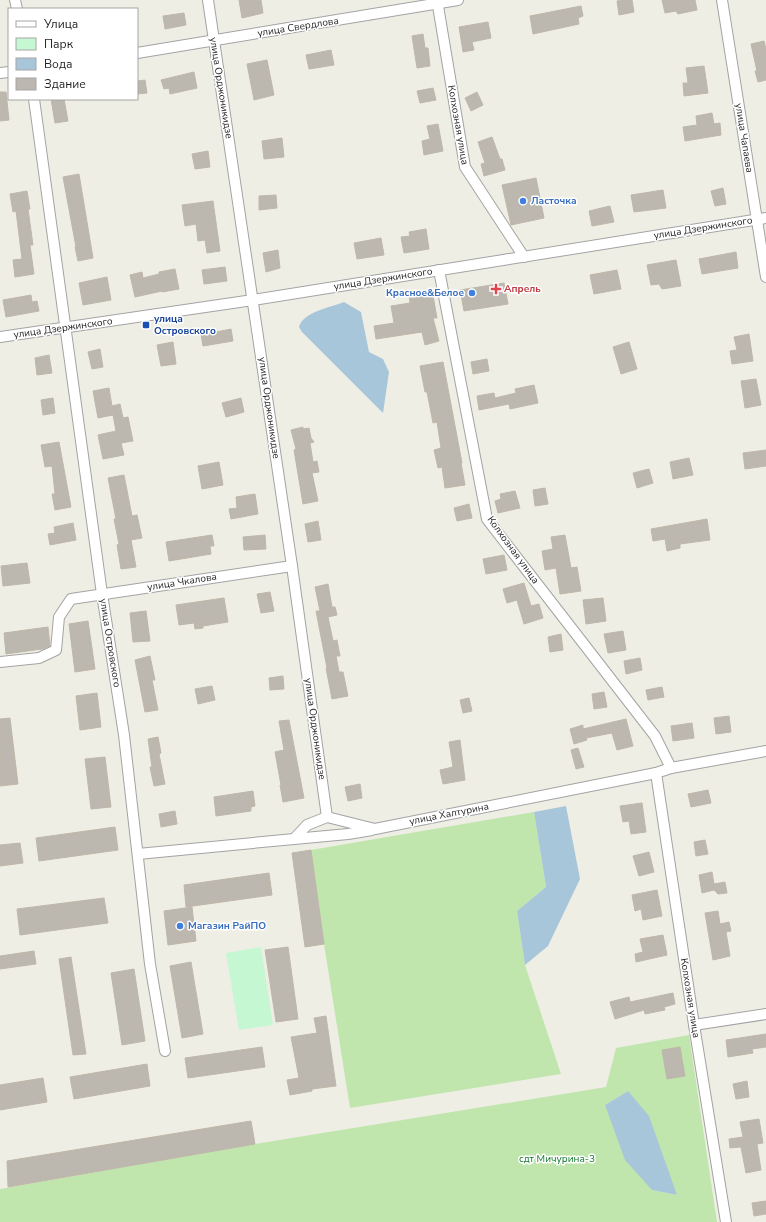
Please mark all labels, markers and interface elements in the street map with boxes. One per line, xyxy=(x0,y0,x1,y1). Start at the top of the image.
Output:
legend xyxy=(8,8,138,100)
street label: улица Свердлова xyxy=(256,14,340,40)
text: Улица xyxy=(43,16,78,32)
text: Парк xyxy=(44,36,74,52)
street label: улица Орджоникидзе xyxy=(206,36,236,140)
text: Вода xyxy=(44,56,72,72)
text: Здание xyxy=(44,76,86,92)
street label: Колхозная улица xyxy=(444,84,472,166)
street label: улица Чапаева xyxy=(732,102,756,174)
place label: Ласточка xyxy=(531,194,577,208)
marker: Ласточка xyxy=(518,196,528,206)
street label: улица Дзержинского xyxy=(653,213,754,243)
street label: улица Дзержинского xyxy=(333,264,434,294)
place label: Апрель xyxy=(504,282,541,296)
marker: Апрель xyxy=(491,284,501,294)
place label: Красное&Белое xyxy=(386,286,464,300)
marker: Красное&Белое xyxy=(467,288,477,298)
place label: улица Островского xyxy=(154,312,216,338)
street label: улица Дзержинского xyxy=(13,314,114,342)
marker: улица Островского xyxy=(141,320,151,330)
street label: улица Орджоникидзе xyxy=(255,356,283,460)
street label: Колхозная улица xyxy=(484,513,542,587)
street label: улица Чкалова xyxy=(146,570,218,594)
street label: улица Островского xyxy=(96,597,124,689)
street label: улица Орджоникидзе xyxy=(301,677,329,781)
street label: улица Халтурина xyxy=(408,799,490,829)
place label: Магазин РайПО xyxy=(188,919,266,933)
marker: Магазин РайПО xyxy=(175,921,185,931)
street label: Колхозная улица xyxy=(677,957,703,1039)
park label: сдт Мичурина-3 xyxy=(519,1152,595,1166)

